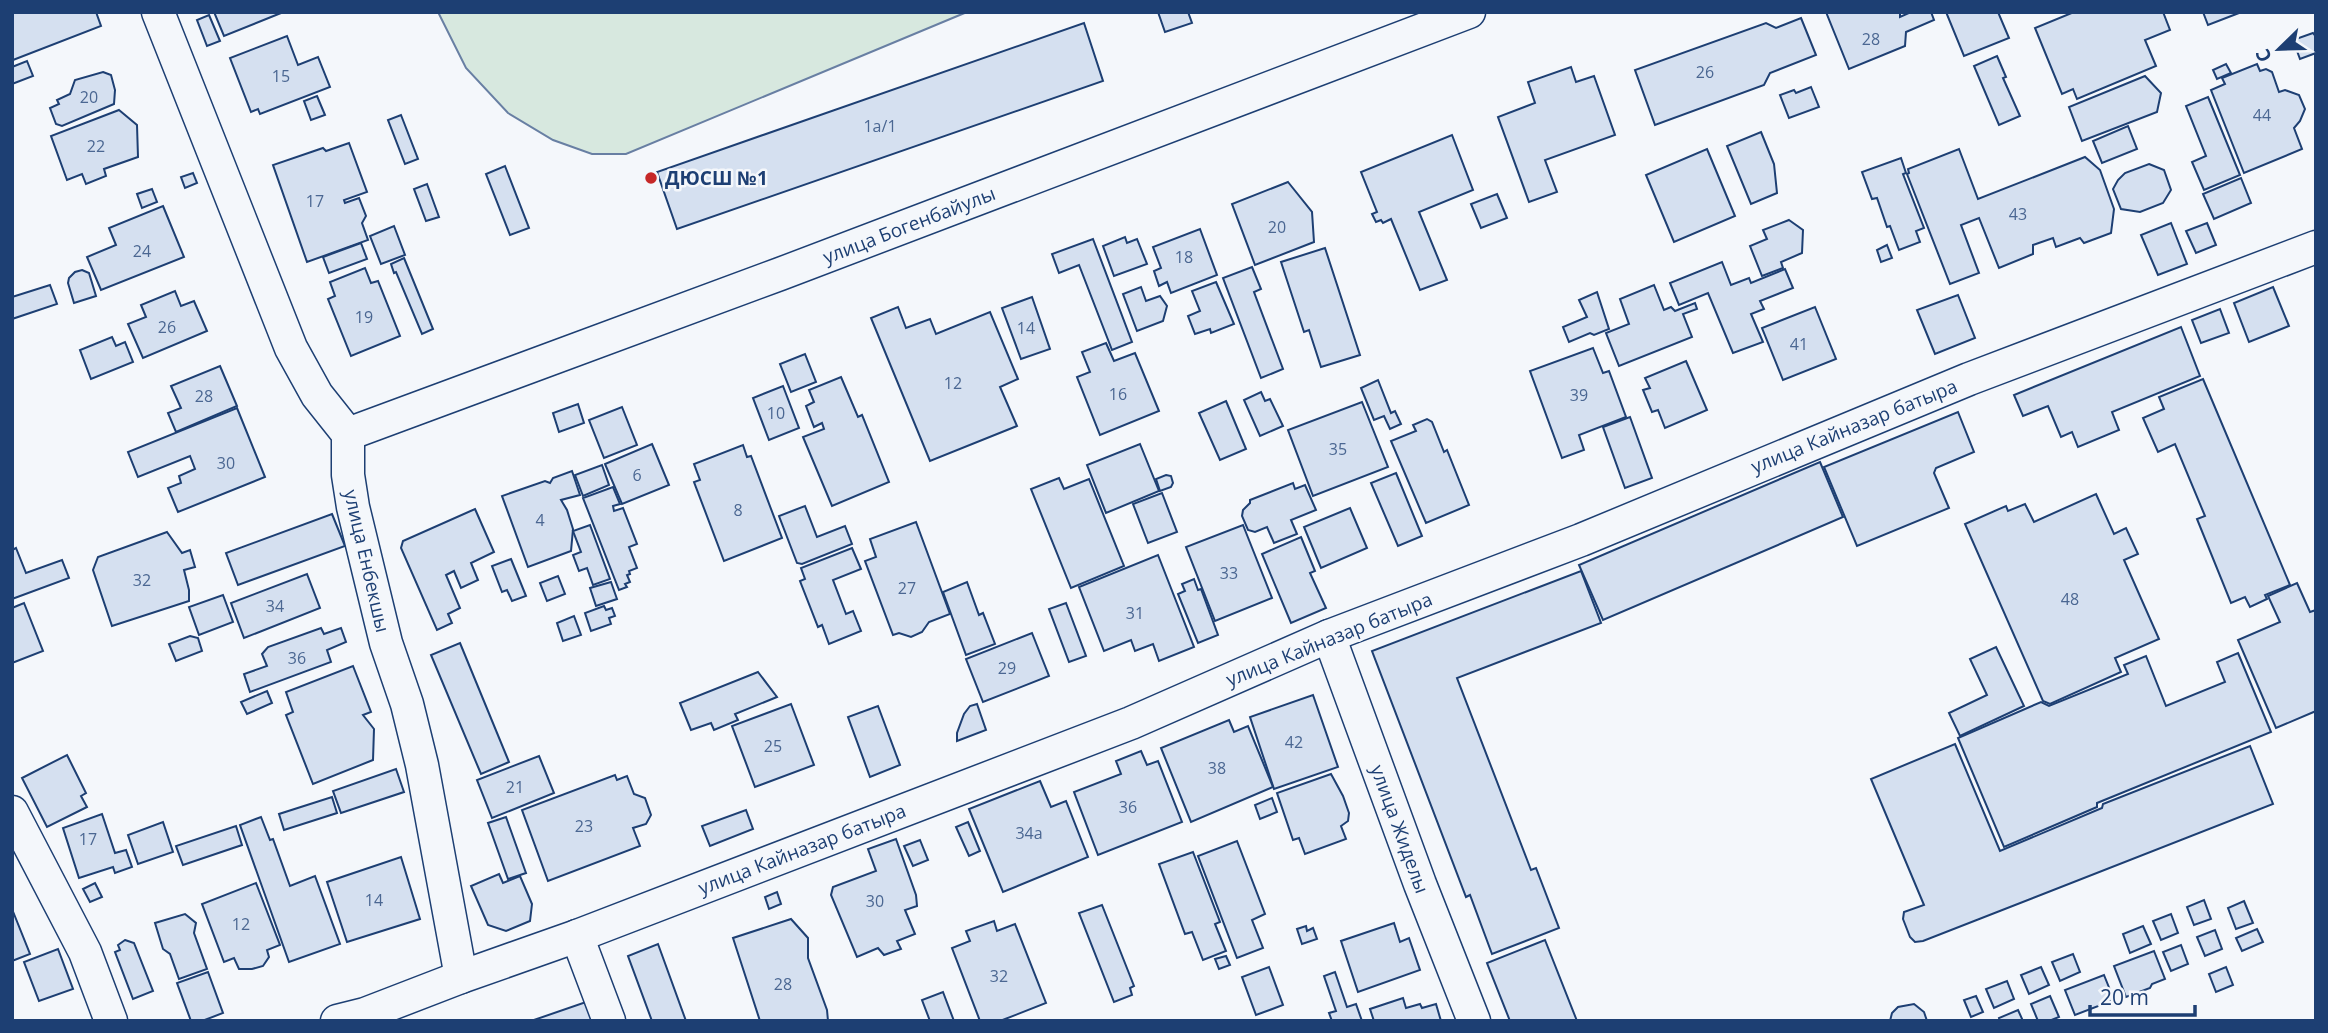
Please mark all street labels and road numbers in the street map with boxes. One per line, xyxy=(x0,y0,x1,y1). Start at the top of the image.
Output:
street label: улица Богенбайулы xyxy=(819,180,999,270)
street label: улица Кайназар батыра xyxy=(1747,373,1961,479)
street label: улица Енбекшы xyxy=(338,487,396,635)
street label: улица Кайназар батыра xyxy=(1222,586,1436,692)
street label: улица Жиделы xyxy=(1365,761,1435,897)
street label: улица Кайназар батыра xyxy=(694,797,910,901)

